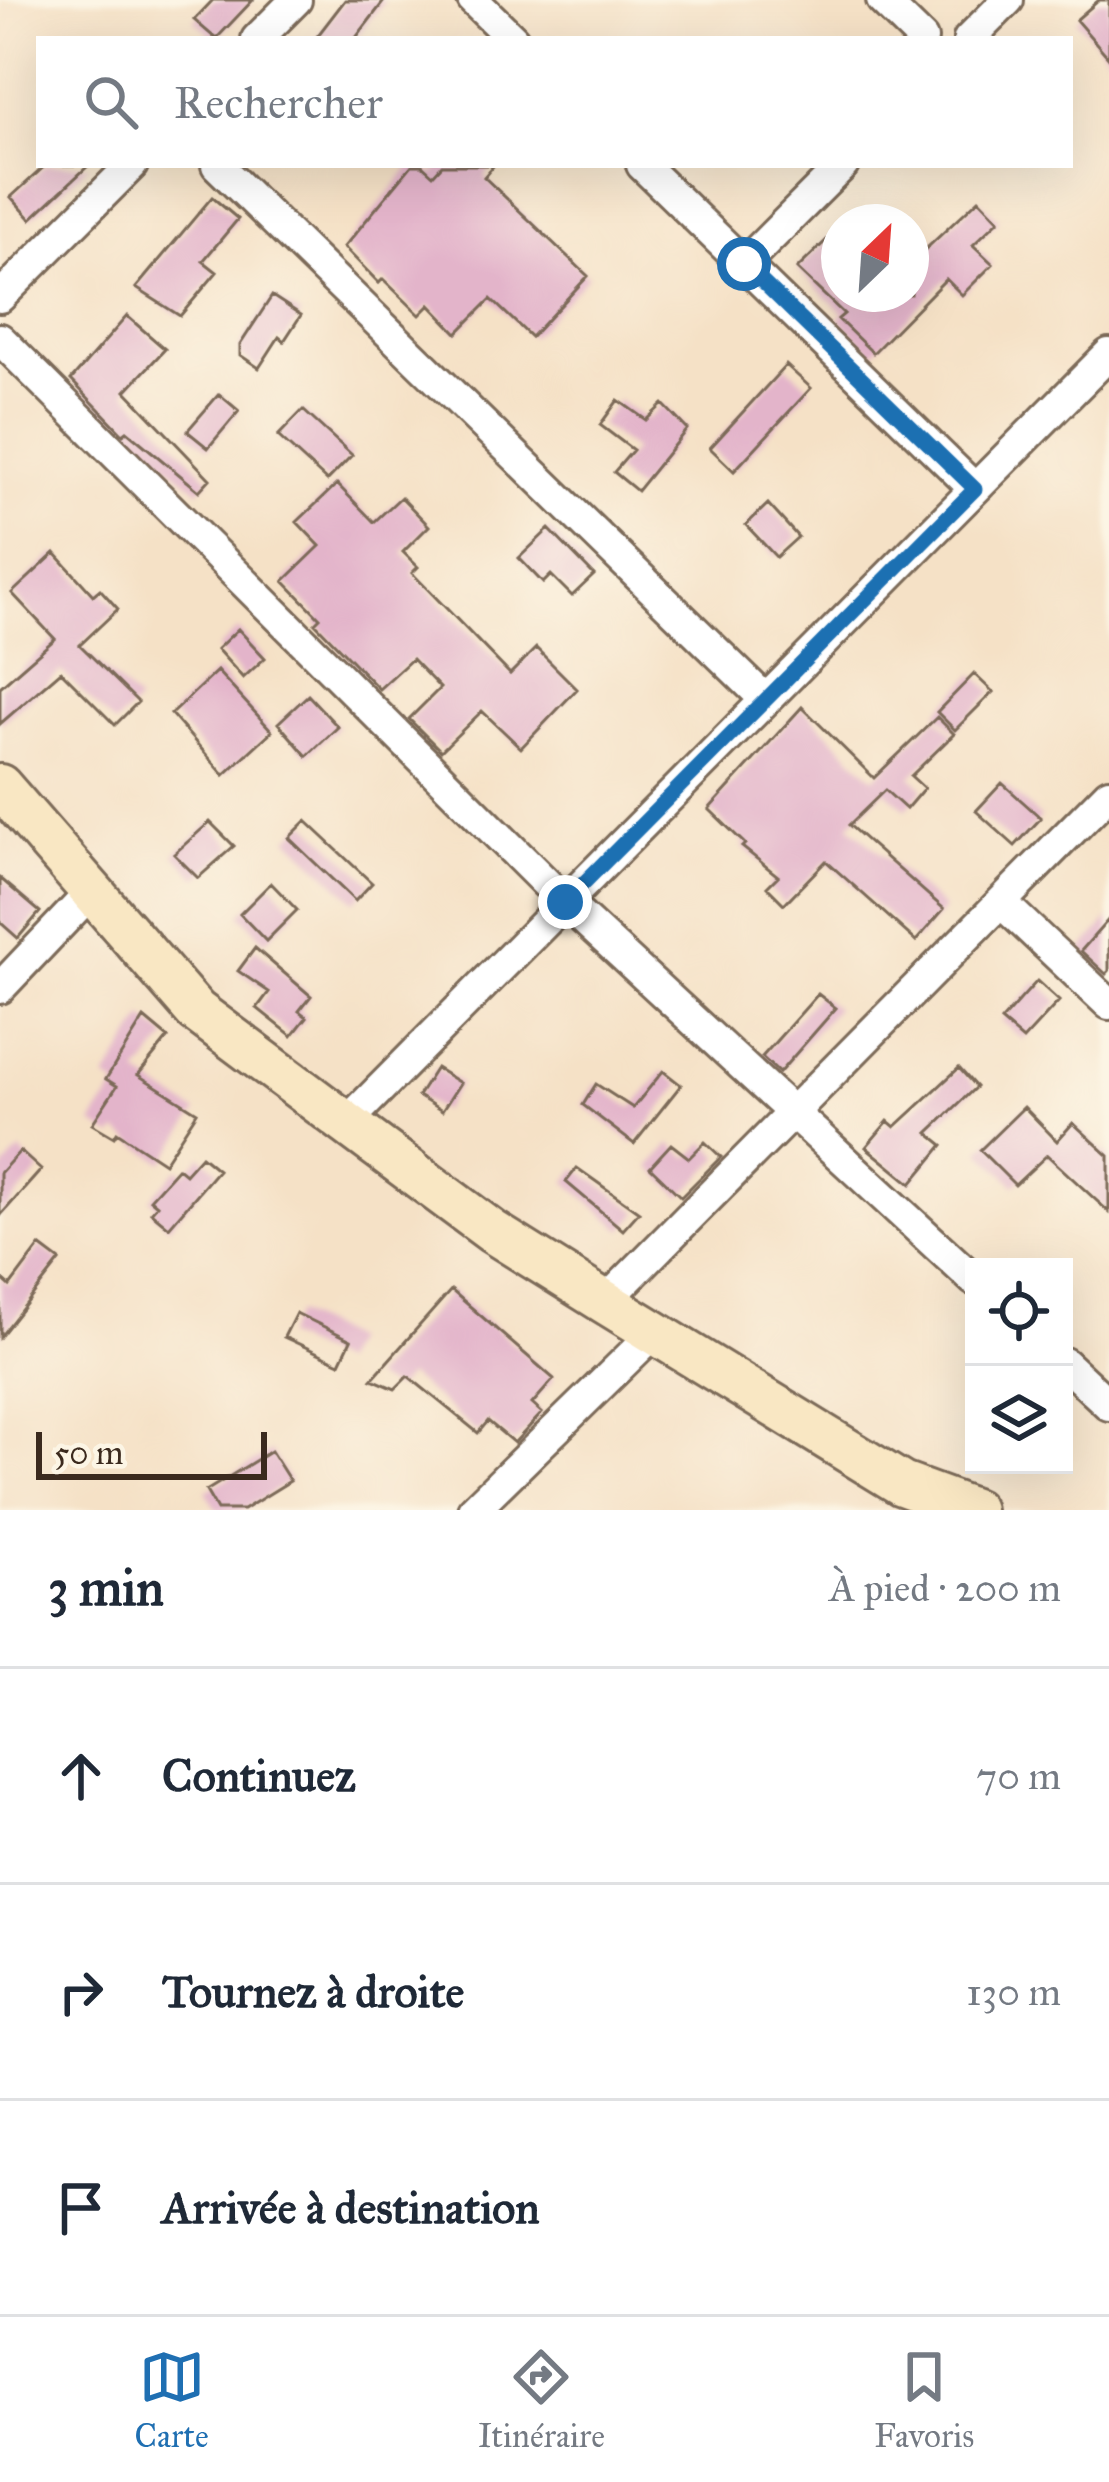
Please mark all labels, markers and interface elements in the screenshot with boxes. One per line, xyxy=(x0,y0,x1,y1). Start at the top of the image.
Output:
search box xyxy=(36,36,1073,168)
icon: search xyxy=(78,69,144,135)
text: Rechercher xyxy=(174,75,383,130)
north arrow xyxy=(821,204,929,312)
route start xyxy=(717,237,771,291)
route end xyxy=(538,875,592,929)
map controls xyxy=(965,1258,1073,1474)
button: locate xyxy=(965,1258,1073,1366)
button: layers xyxy=(965,1366,1073,1474)
scale bar xyxy=(36,1426,267,1479)
text: 50 m xyxy=(54,1433,123,1473)
text: 3 min xyxy=(48,1557,164,1619)
text: À pied · 200 m xyxy=(829,1564,1061,1612)
icon: ahead xyxy=(48,1743,114,1809)
text: Continuez xyxy=(162,1748,356,1803)
text: 70 m xyxy=(976,1752,1061,1800)
icon: right xyxy=(48,1959,114,2025)
text: Tournez à droite xyxy=(162,1964,464,2019)
text: 130 m xyxy=(966,1968,1061,2016)
icon: arrive xyxy=(48,2175,114,2241)
text: Arrivée à destination xyxy=(162,2180,540,2235)
tab: Carte xyxy=(135,2344,209,2456)
tab: Itinéraire xyxy=(478,2344,605,2456)
tab: Favoris xyxy=(874,2344,974,2456)

